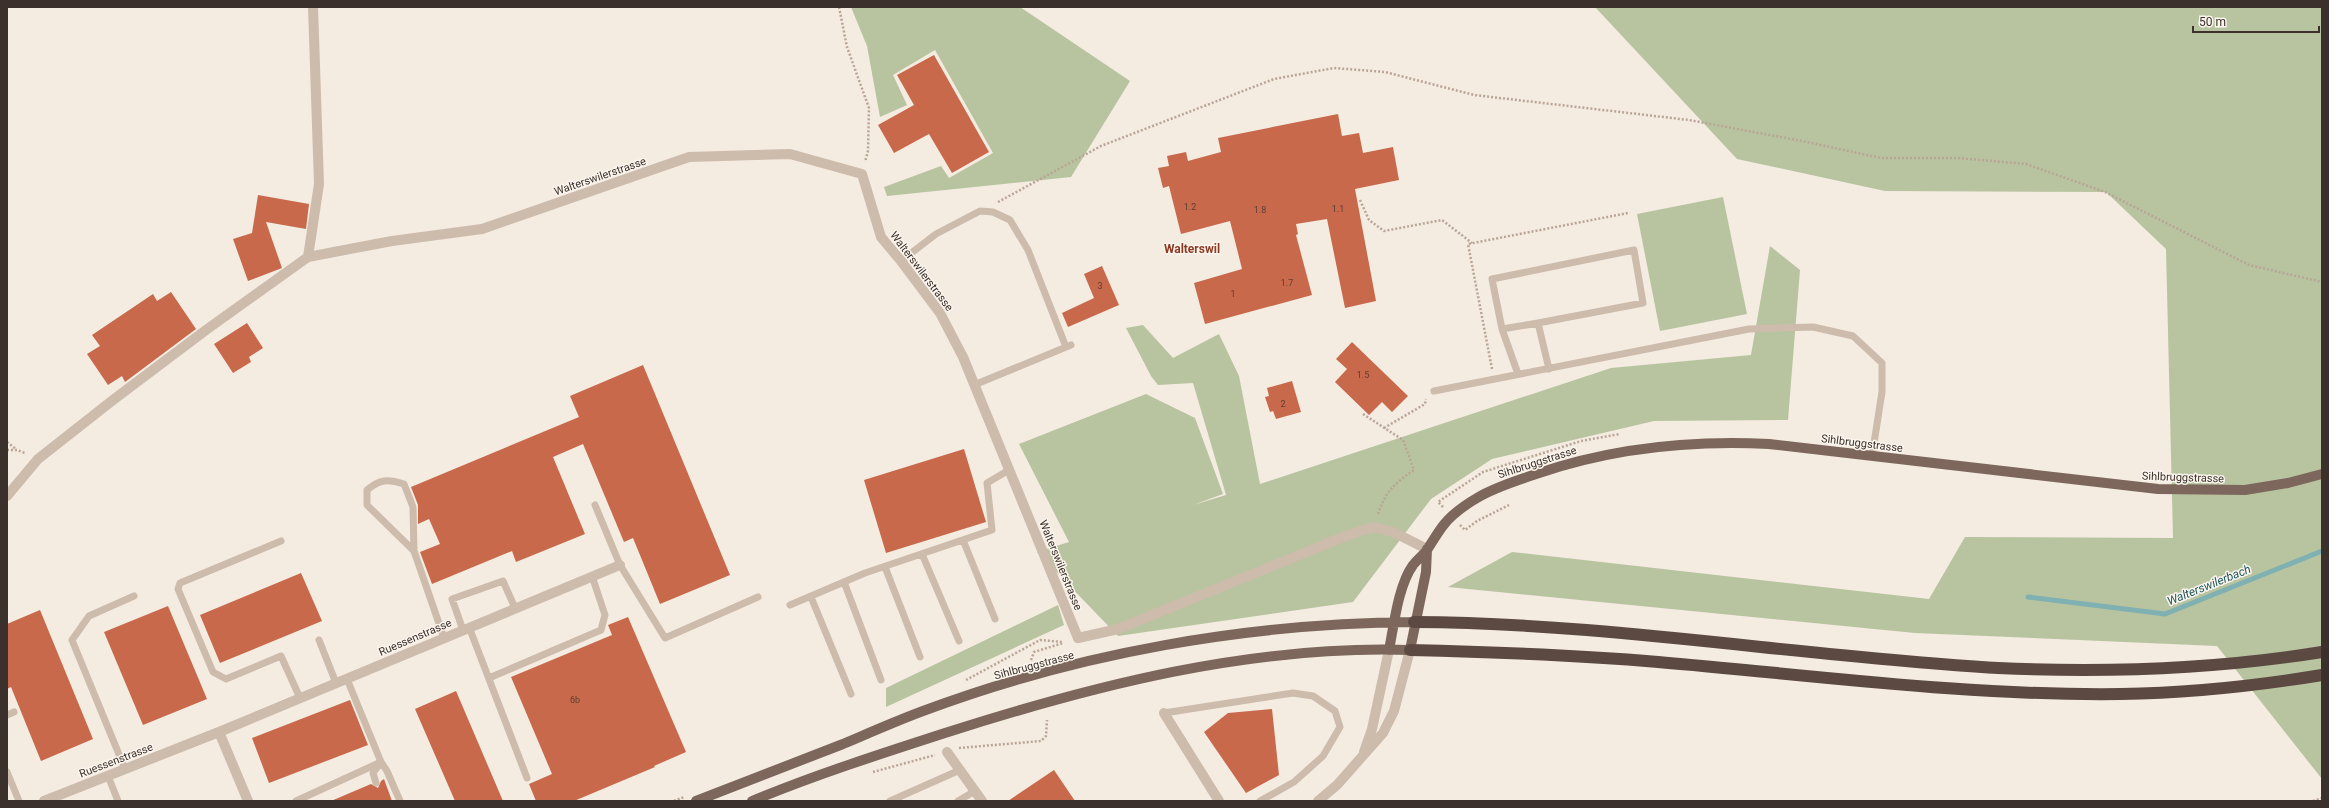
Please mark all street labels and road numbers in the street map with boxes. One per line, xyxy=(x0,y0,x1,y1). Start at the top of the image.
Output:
street label: Walterswilerstrasse xyxy=(553,155,648,198)
street label: Walterswilerstrasse xyxy=(887,229,956,314)
street label: Sihlbruggstrasse xyxy=(1820,432,1904,455)
street label: Sihlbruggstrasse xyxy=(1496,444,1578,481)
street label: Sihlbruggstrasse xyxy=(2142,470,2224,485)
street label: Walterswilerstrasse xyxy=(1036,518,1085,612)
street label: Ruessenstrasse xyxy=(377,616,454,659)
street label: Sihlbruggstrasse xyxy=(993,649,1076,682)
street label: Ruessenstrasse xyxy=(77,740,155,780)

